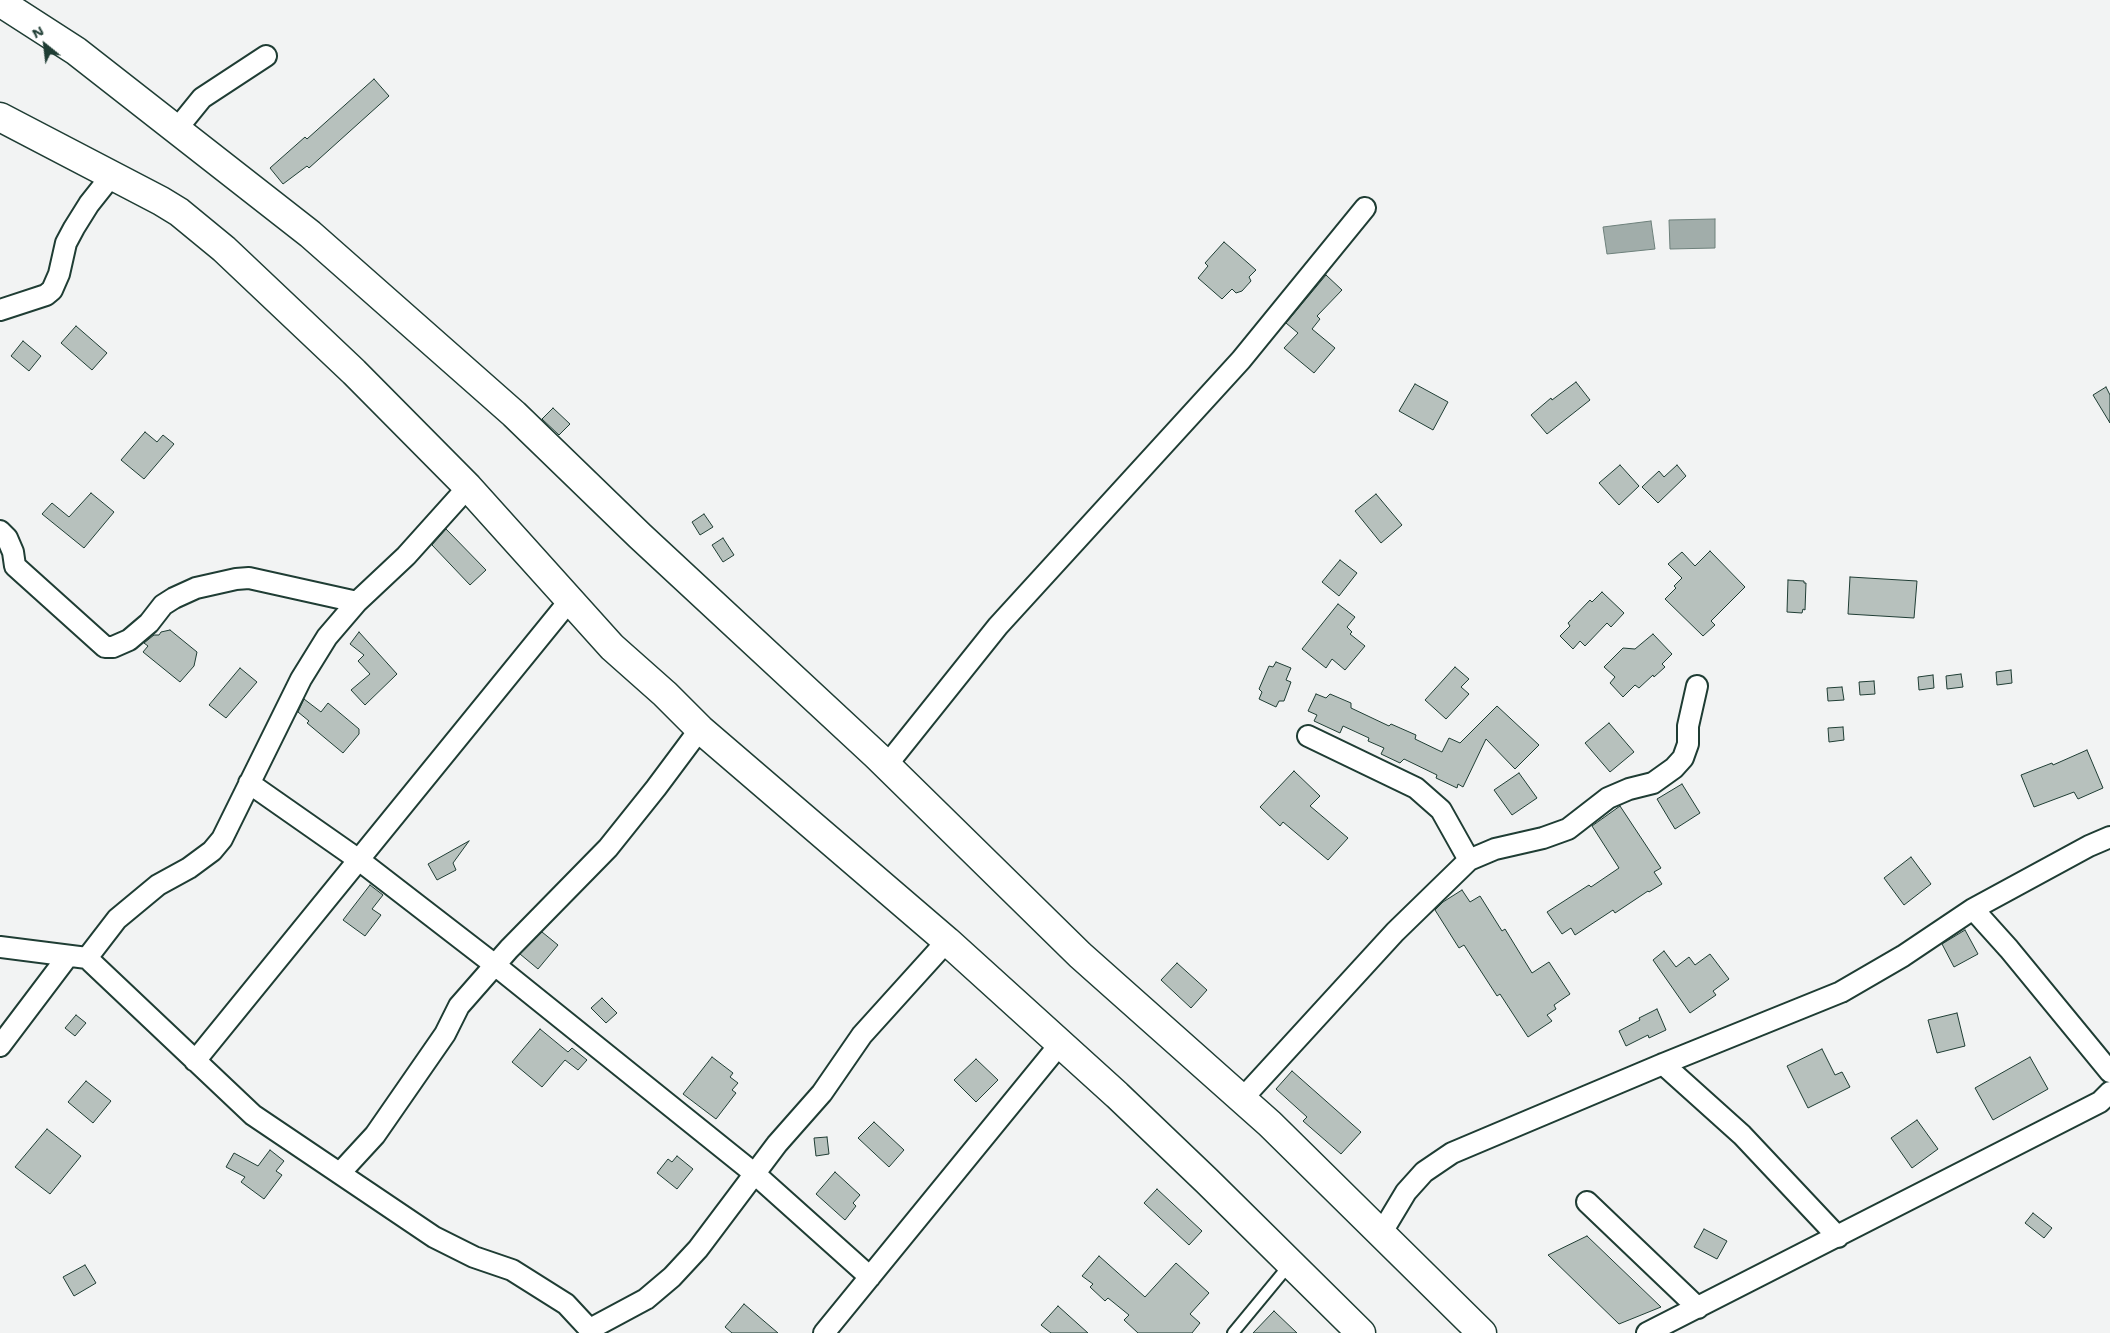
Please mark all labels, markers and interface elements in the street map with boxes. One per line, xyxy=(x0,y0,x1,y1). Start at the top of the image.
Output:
north arrow xyxy=(20,20,70,70)
text: N xyxy=(29,21,47,42)

